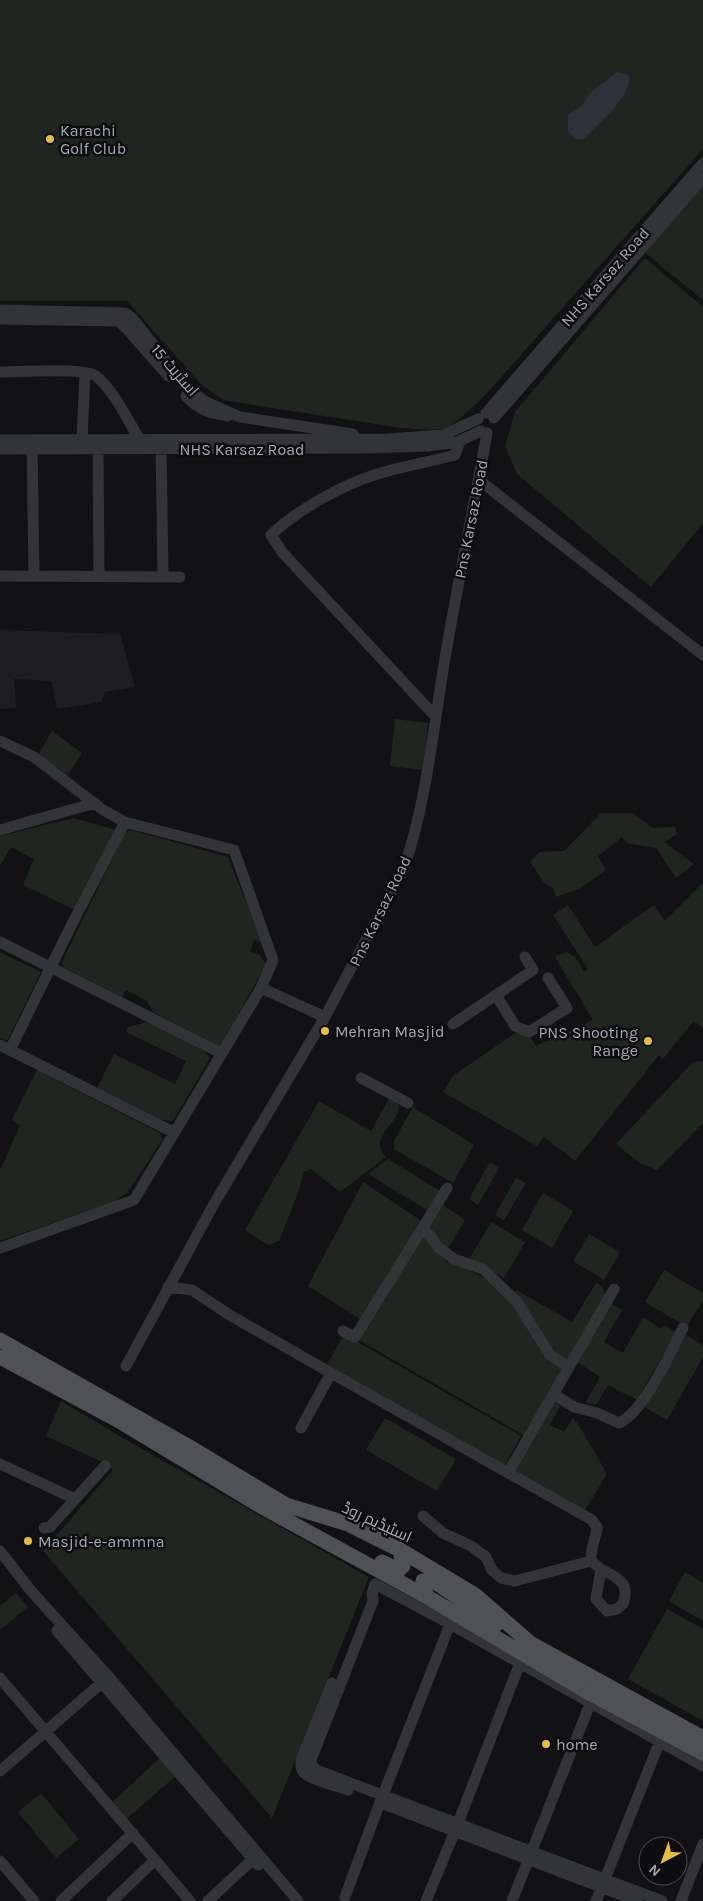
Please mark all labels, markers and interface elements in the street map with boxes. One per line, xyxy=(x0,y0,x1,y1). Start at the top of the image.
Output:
place label: Karachi Golf Club xyxy=(60,121,126,158)
marker: Karachi Golf Club xyxy=(44,133,56,145)
street label: NHS Karsaz Road xyxy=(557,224,653,330)
street label: اسٹریٹ 15 xyxy=(147,340,203,400)
street label: NHS Karsaz Road xyxy=(180,440,304,459)
street label: Pns Karsaz Road xyxy=(450,458,492,580)
street label: Pns Karsaz Road xyxy=(345,853,415,969)
place label: Mehran Masjid xyxy=(335,1022,445,1041)
place label: PNS Shooting Range xyxy=(538,1023,638,1060)
marker: Mehran Masjid xyxy=(319,1025,331,1037)
marker: PNS Shooting Range xyxy=(642,1035,654,1047)
street label: اسٹیڈیم روڈ xyxy=(338,1498,415,1548)
place label: Masjid-e-ammna xyxy=(38,1532,165,1551)
marker: Masjid-e-ammna xyxy=(22,1535,34,1547)
place label: home xyxy=(556,1735,598,1754)
marker: home xyxy=(540,1738,552,1750)
north arrow xyxy=(638,1836,688,1886)
text: N xyxy=(645,1861,664,1880)

